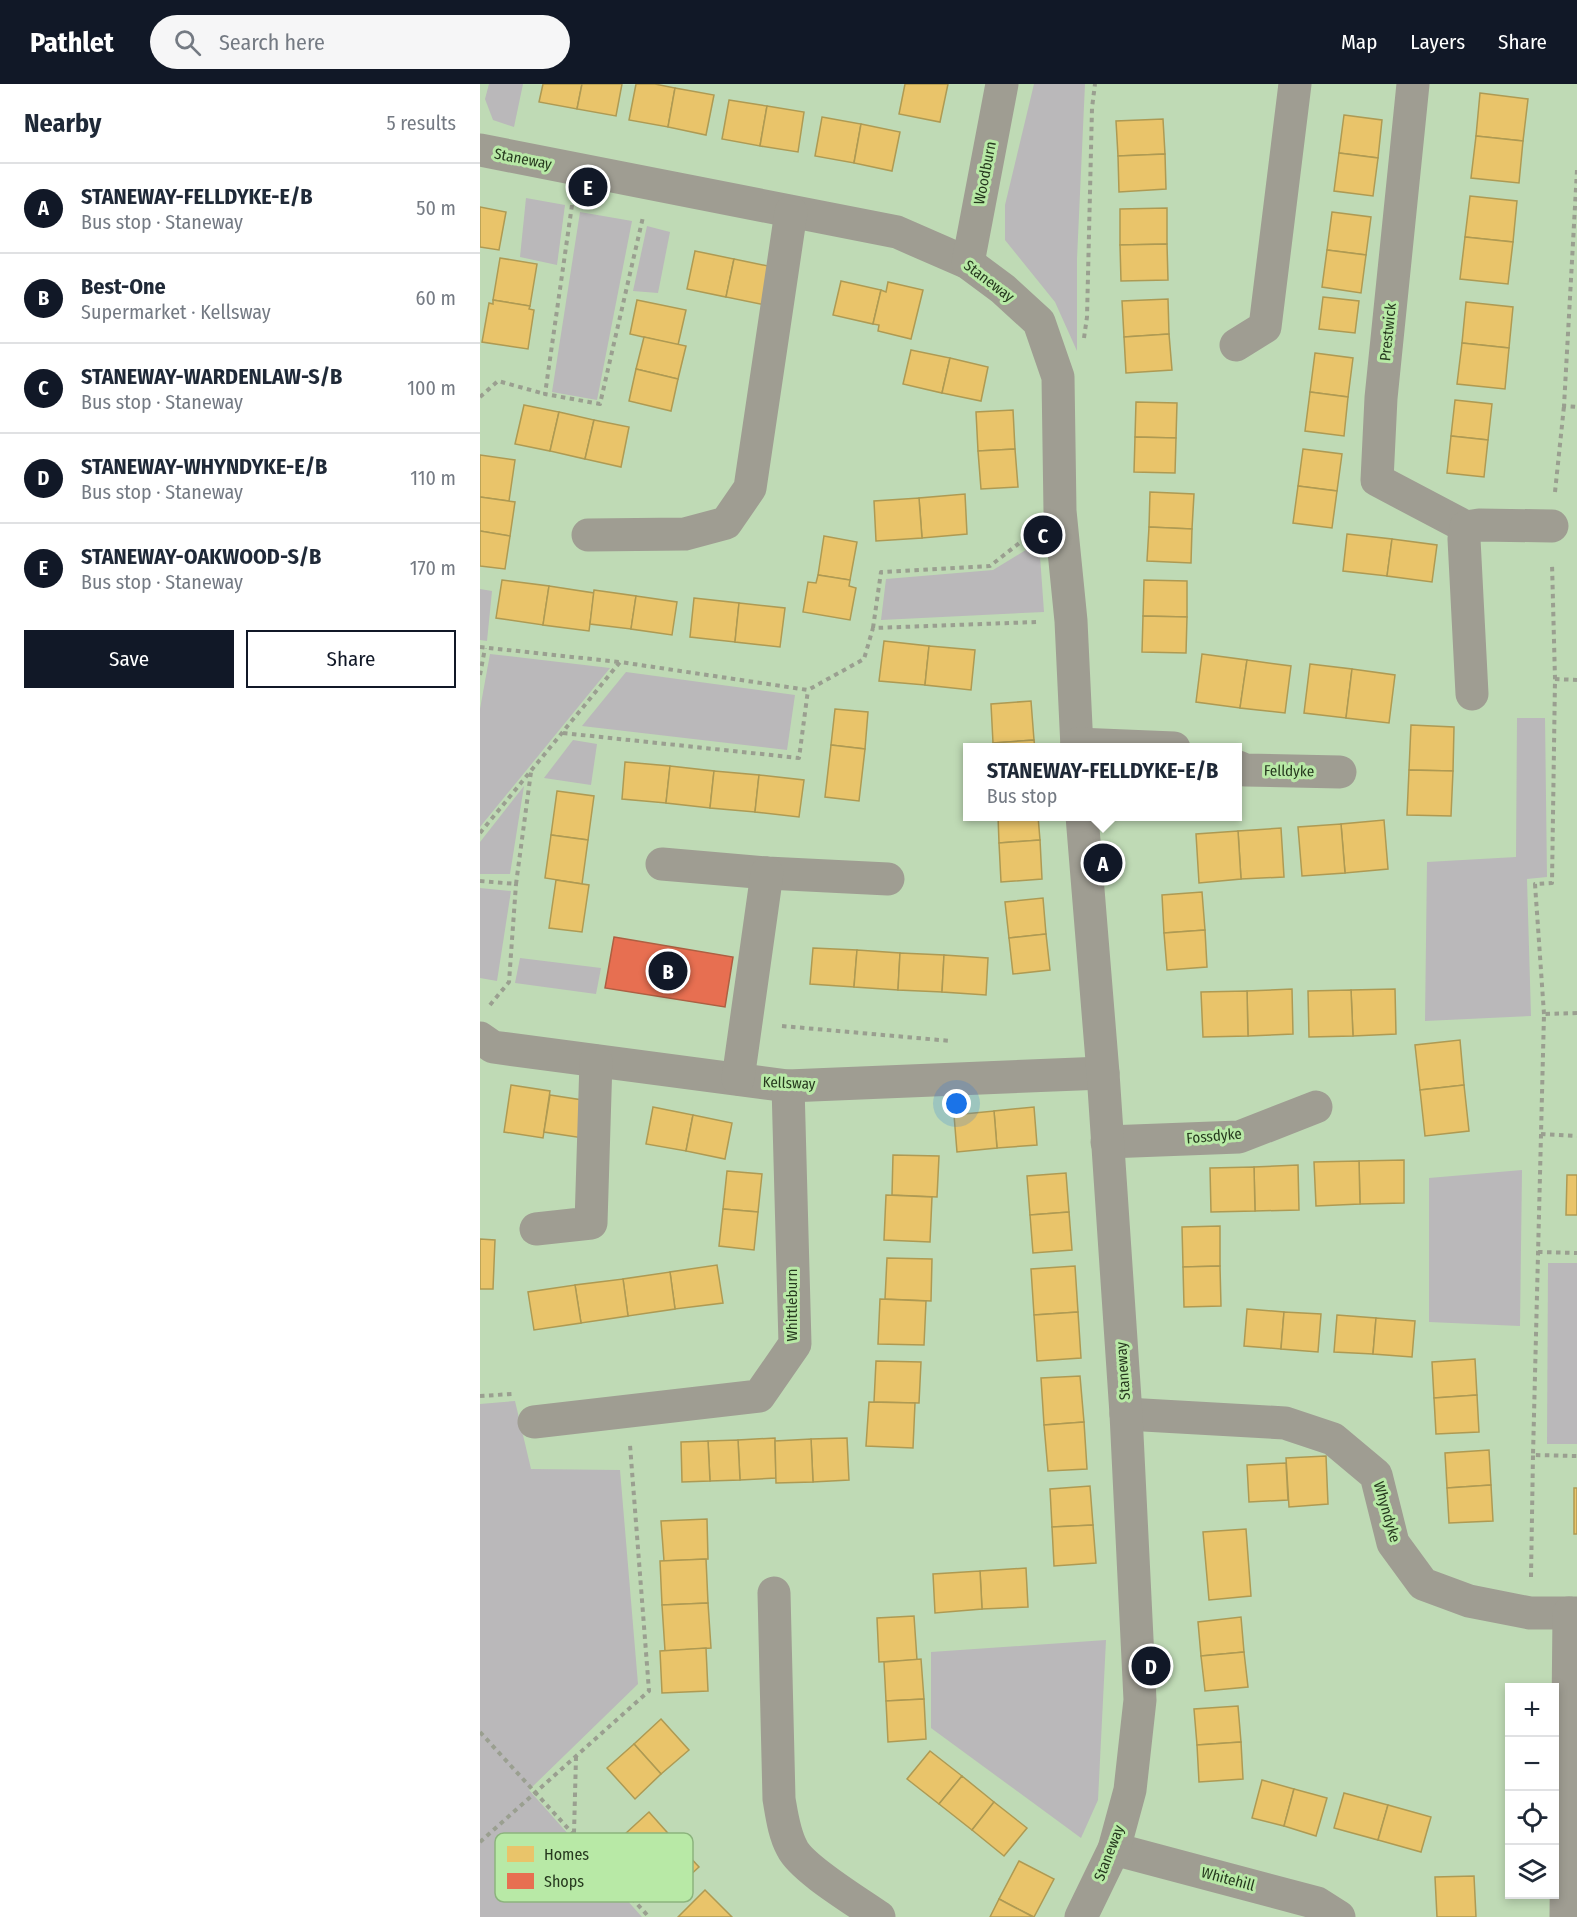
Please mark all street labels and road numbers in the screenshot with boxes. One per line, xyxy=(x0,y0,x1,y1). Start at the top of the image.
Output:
street label: Woodburn xyxy=(970,140,1000,206)
street label: Staneway xyxy=(493,145,554,173)
street label: Staneway xyxy=(960,256,1018,306)
street label: Prestwick xyxy=(1376,302,1400,362)
street label: Felldyke xyxy=(1264,762,1314,780)
street label: Kellsway xyxy=(762,1073,816,1093)
street label: Fossdyke xyxy=(1186,1125,1242,1147)
street label: Whittleburn xyxy=(783,1269,801,1341)
street label: Staneway xyxy=(1112,1341,1134,1401)
street label: Whyndyke xyxy=(1370,1479,1404,1545)
street label: Staneway xyxy=(1090,1822,1128,1883)
street label: Whitehill xyxy=(1199,1863,1257,1895)

